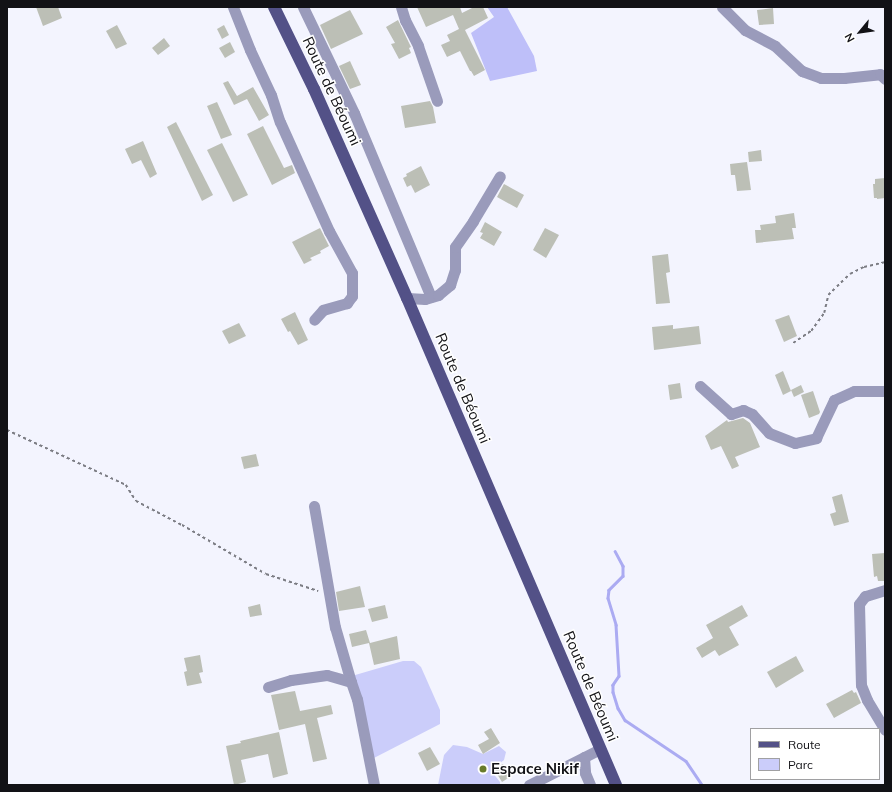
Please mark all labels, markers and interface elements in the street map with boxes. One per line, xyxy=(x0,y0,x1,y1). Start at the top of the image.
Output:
north arrow xyxy=(840,12,880,52)
text: N xyxy=(841,31,858,45)
street label: Route de Béoumi xyxy=(299,34,365,148)
street label: Route de Béoumi xyxy=(432,330,494,446)
street label: Route de Béoumi xyxy=(560,628,622,744)
legend xyxy=(750,728,880,780)
text: Route xyxy=(788,737,821,752)
text: Parc xyxy=(788,757,813,772)
place label: Espace Nikif xyxy=(491,760,579,778)
marker: Espace Nikif xyxy=(478,764,488,774)

